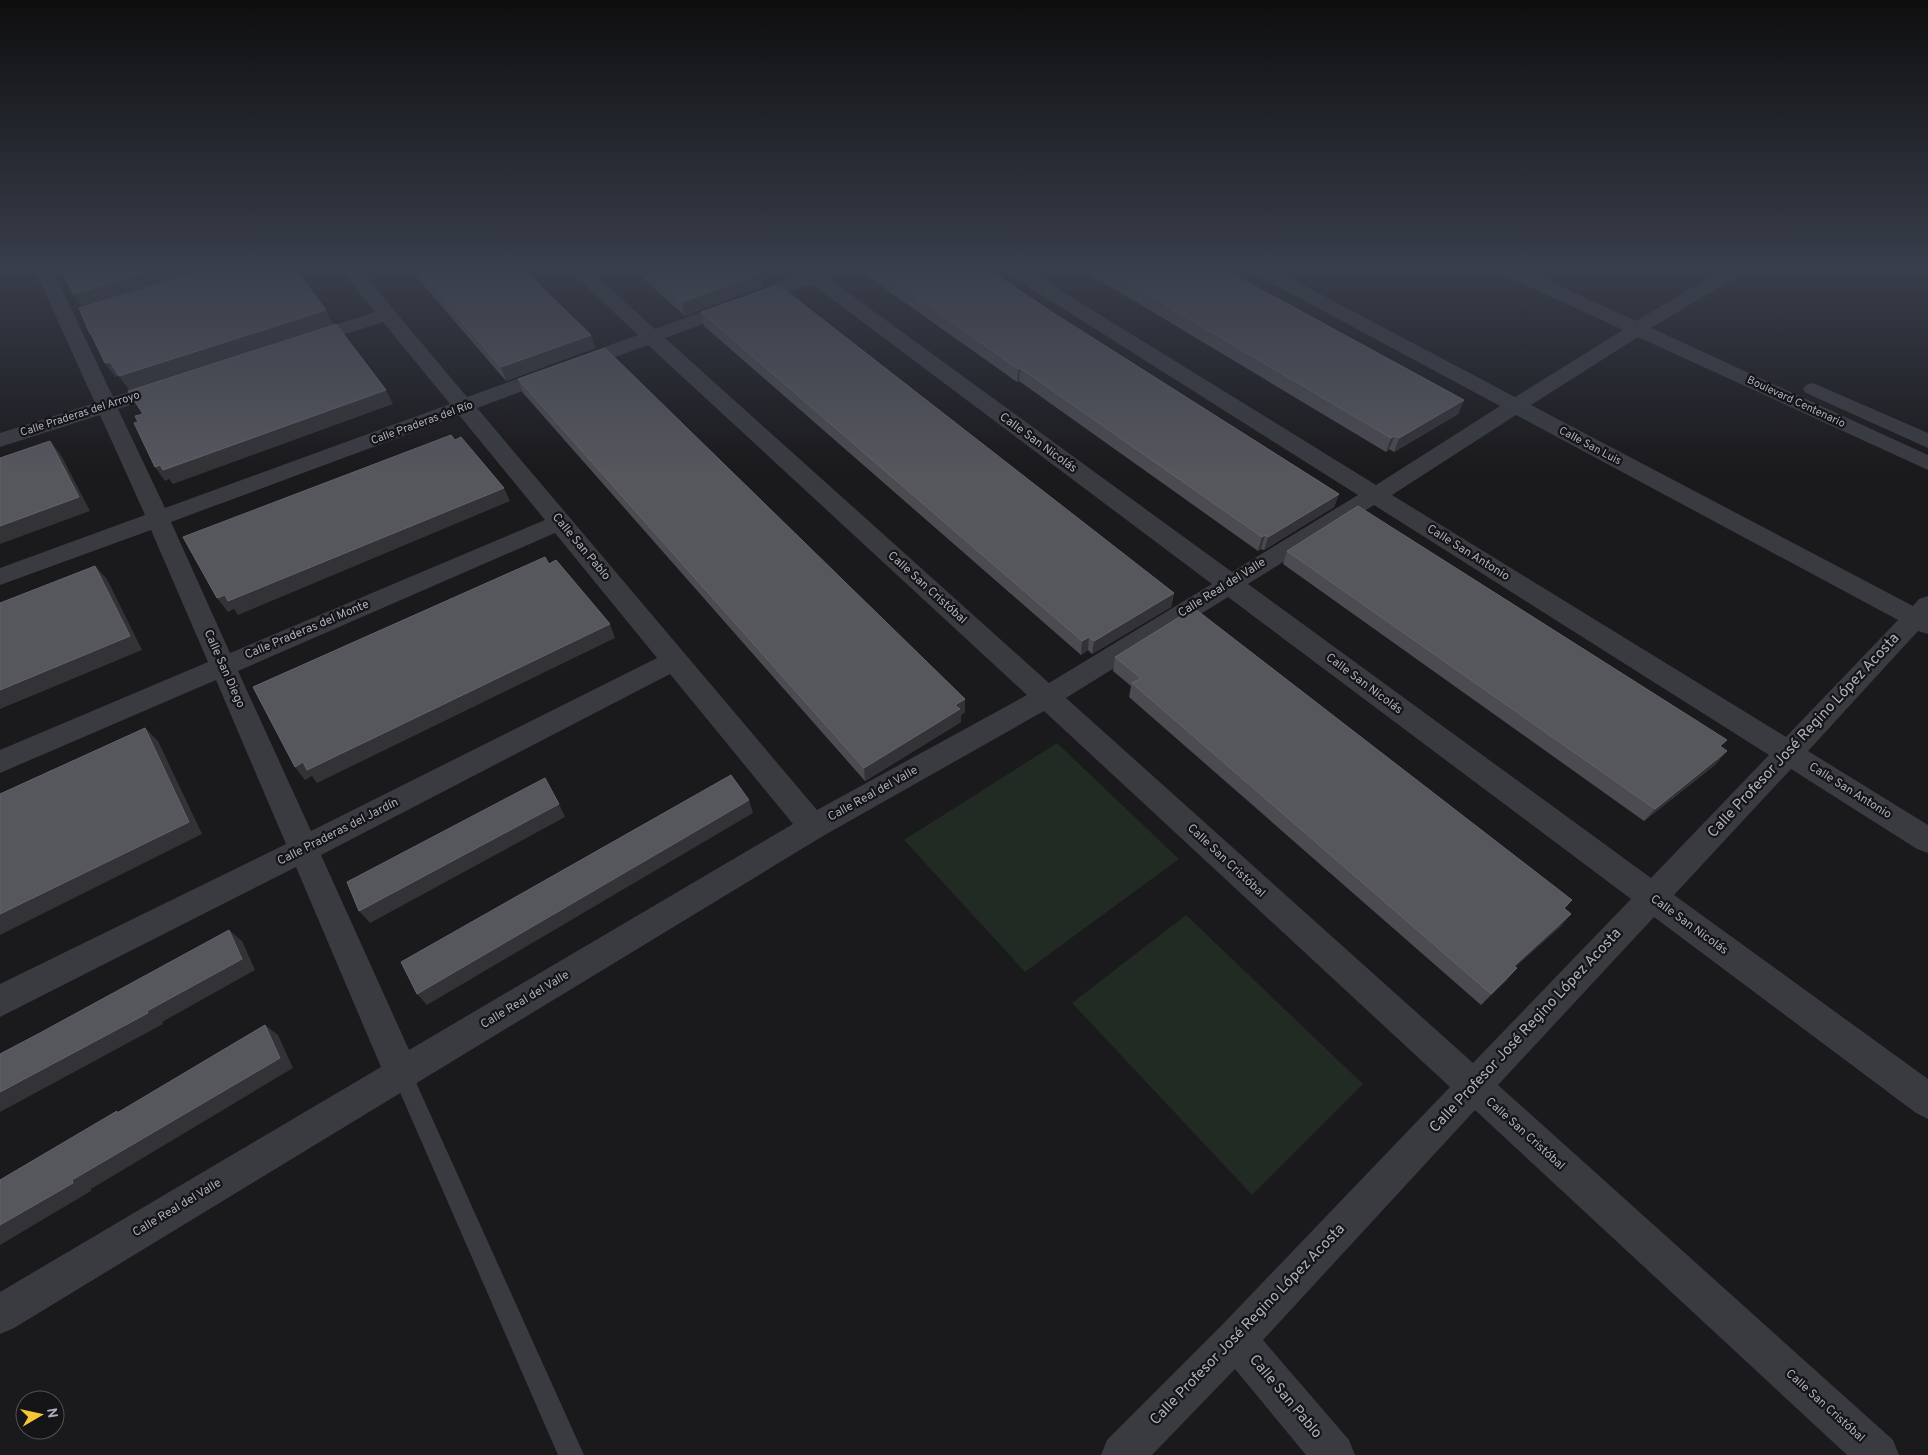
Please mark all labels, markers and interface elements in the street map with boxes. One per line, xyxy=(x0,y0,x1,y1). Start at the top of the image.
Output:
street label: Boulevard Centenario xyxy=(1745,373,1847,431)
street label: Calle Praderas del Arroyo xyxy=(19,388,141,440)
street label: Calle Praderas del Río xyxy=(369,398,475,448)
street label: Calle San Nicolás xyxy=(996,409,1080,477)
street label: Calle San Luis xyxy=(1556,424,1624,468)
street label: Calle San Pablo xyxy=(548,510,614,584)
street label: Calle San Antonio xyxy=(1424,521,1513,585)
street label: Calle San Cristóbal xyxy=(884,548,970,628)
street label: Calle Real del Valle xyxy=(1175,555,1269,621)
street label: Calle Praderas del Monte xyxy=(242,597,372,663)
street label: Calle San Diego xyxy=(200,627,249,711)
street label: Calle Profesor José Regino López Acosta xyxy=(1704,630,1904,842)
street label: Calle San Nicolás xyxy=(1322,650,1406,718)
street label: Calle San Antonio xyxy=(1806,759,1895,823)
street label: Calle Real del Valle xyxy=(825,763,921,825)
street label: Calle Praderas del Jardín xyxy=(275,795,401,869)
street label: Calle San Cristóbal xyxy=(1184,821,1268,901)
street label: Calle San Nicolás xyxy=(1647,891,1731,959)
street label: Calle Profesor José Regino López Acosta xyxy=(1426,925,1626,1137)
street label: Calle Real del Valle xyxy=(478,967,572,1033)
street label: Calle San Cristóbal xyxy=(1482,1094,1568,1174)
street label: Calle Real del Valle xyxy=(130,1175,224,1241)
street label: Calle Profesor José Regino López Acosta xyxy=(1146,1220,1350,1430)
street label: Calle San Pablo xyxy=(1244,1351,1326,1443)
street label: Calle San Cristóbal xyxy=(1782,1366,1868,1446)
north arrow xyxy=(15,1390,65,1440)
text: N xyxy=(42,1407,61,1420)

